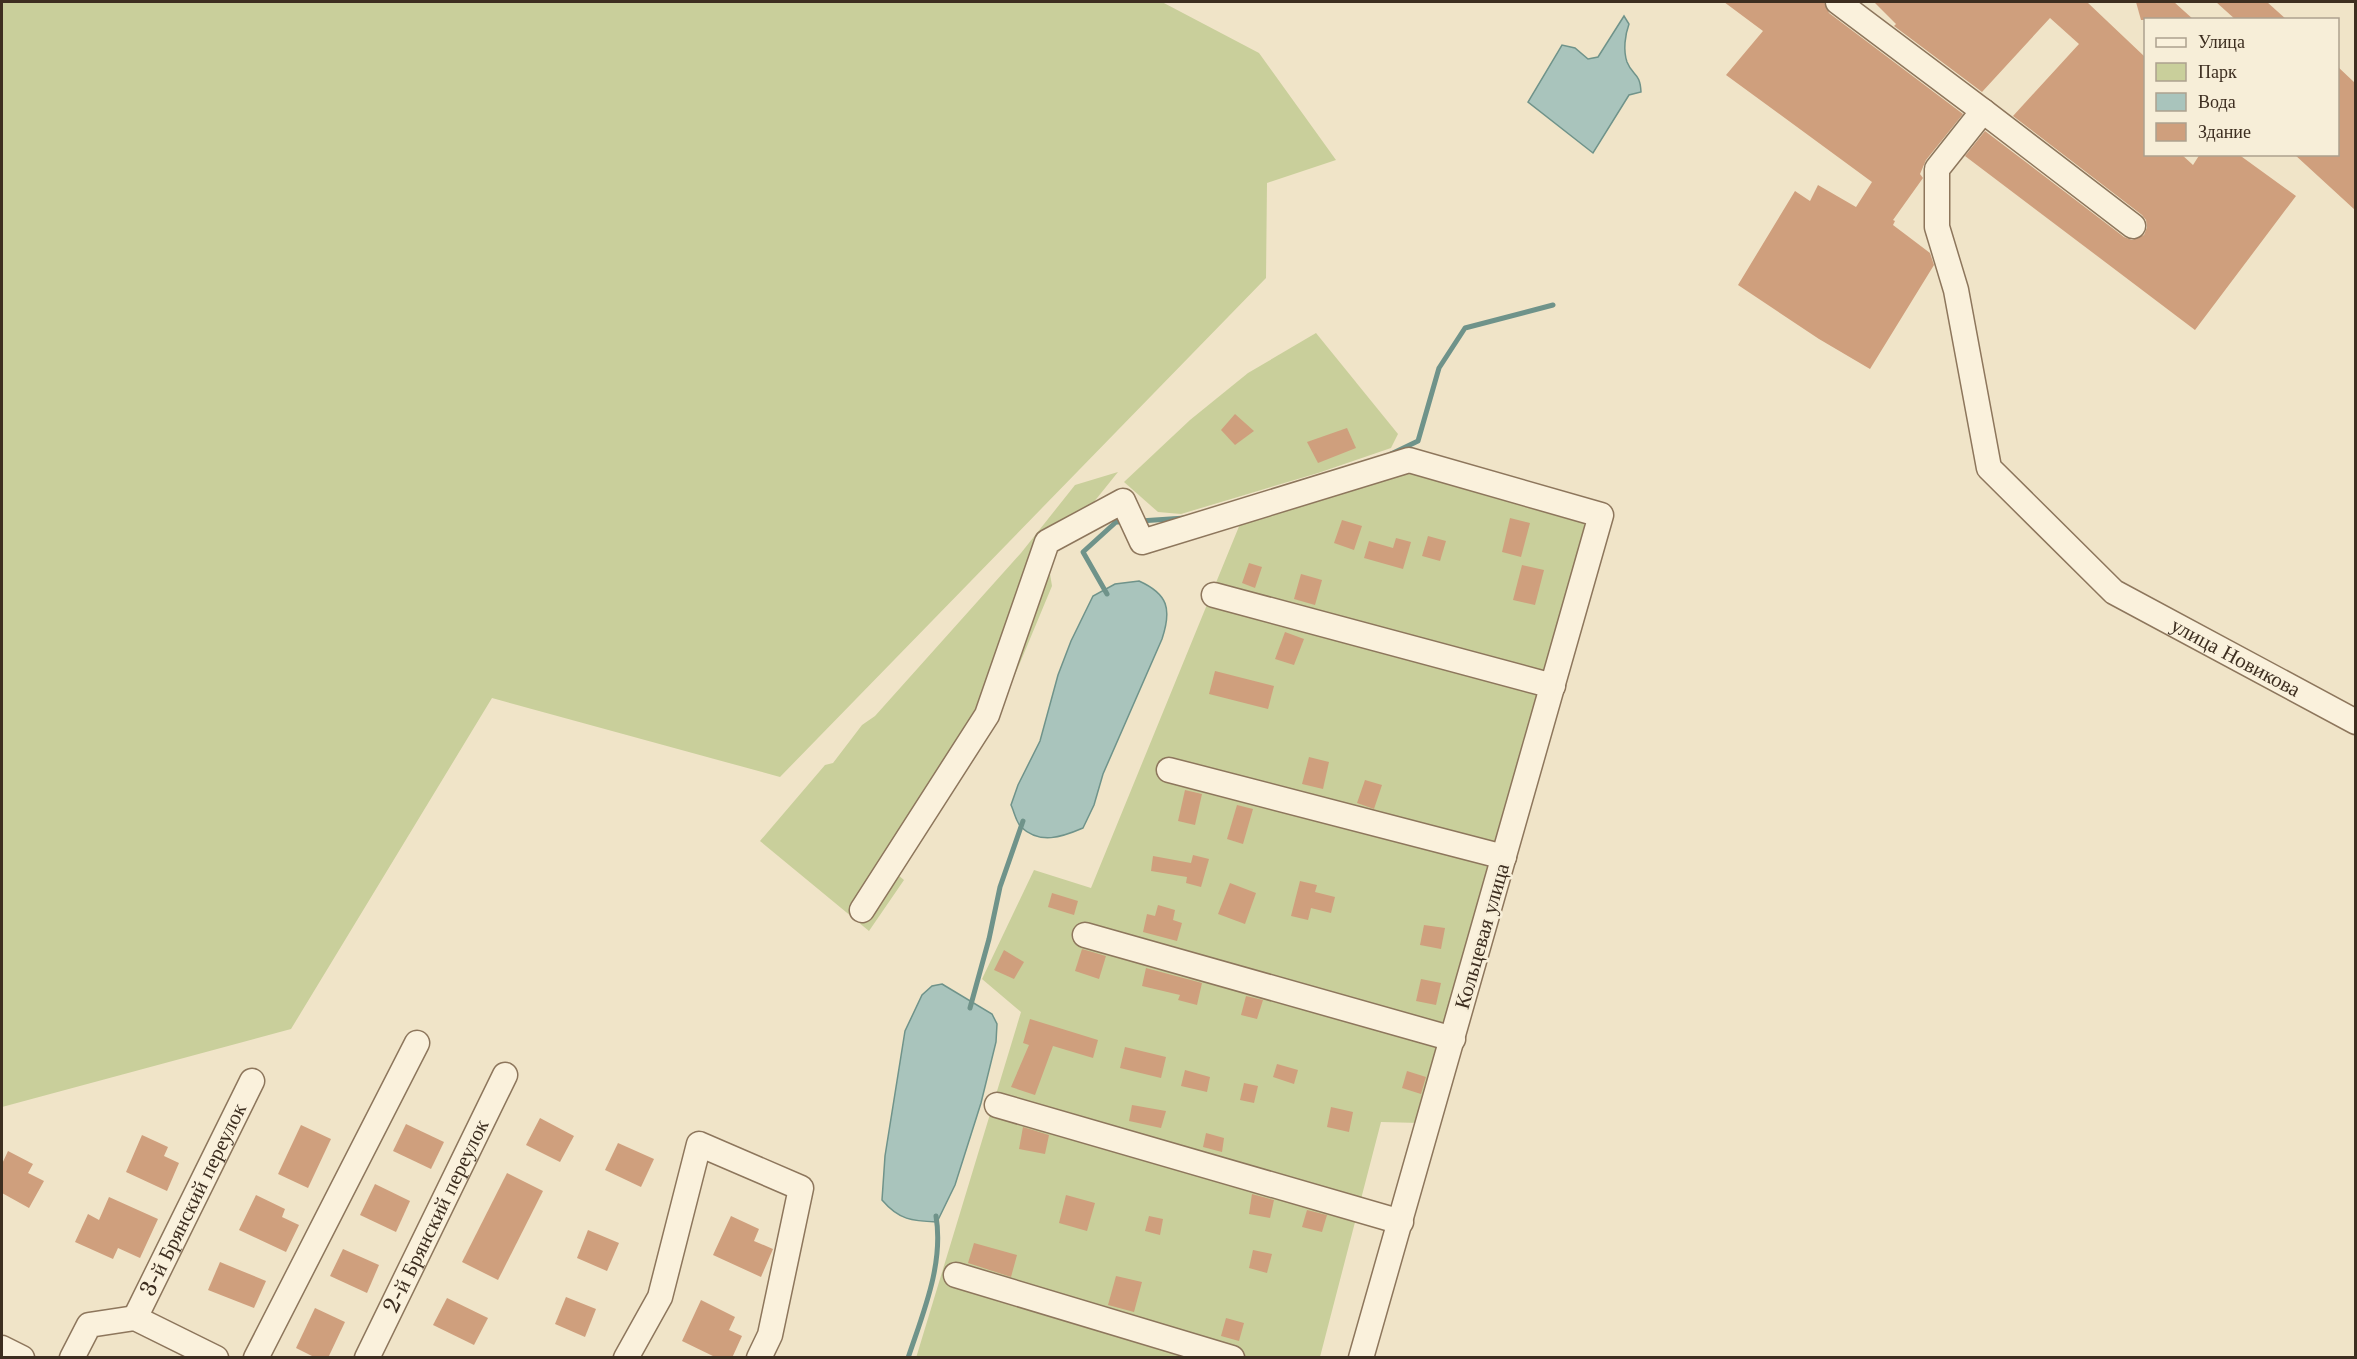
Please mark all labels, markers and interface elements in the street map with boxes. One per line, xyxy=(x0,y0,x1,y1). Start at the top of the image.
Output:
legend xyxy=(2144,18,2339,156)
text: Улица xyxy=(2198,31,2245,53)
text: Парк xyxy=(2198,61,2237,83)
text: Вода xyxy=(2198,91,2236,113)
text: Здание xyxy=(2198,121,2251,143)
street label: улица Новикова xyxy=(2166,612,2306,703)
street label: Кольцевая улица xyxy=(1449,860,1515,1012)
street label: 3-й Брянский переулок xyxy=(135,1098,252,1301)
street label: 2-й Брянский переулок xyxy=(378,1114,495,1317)

